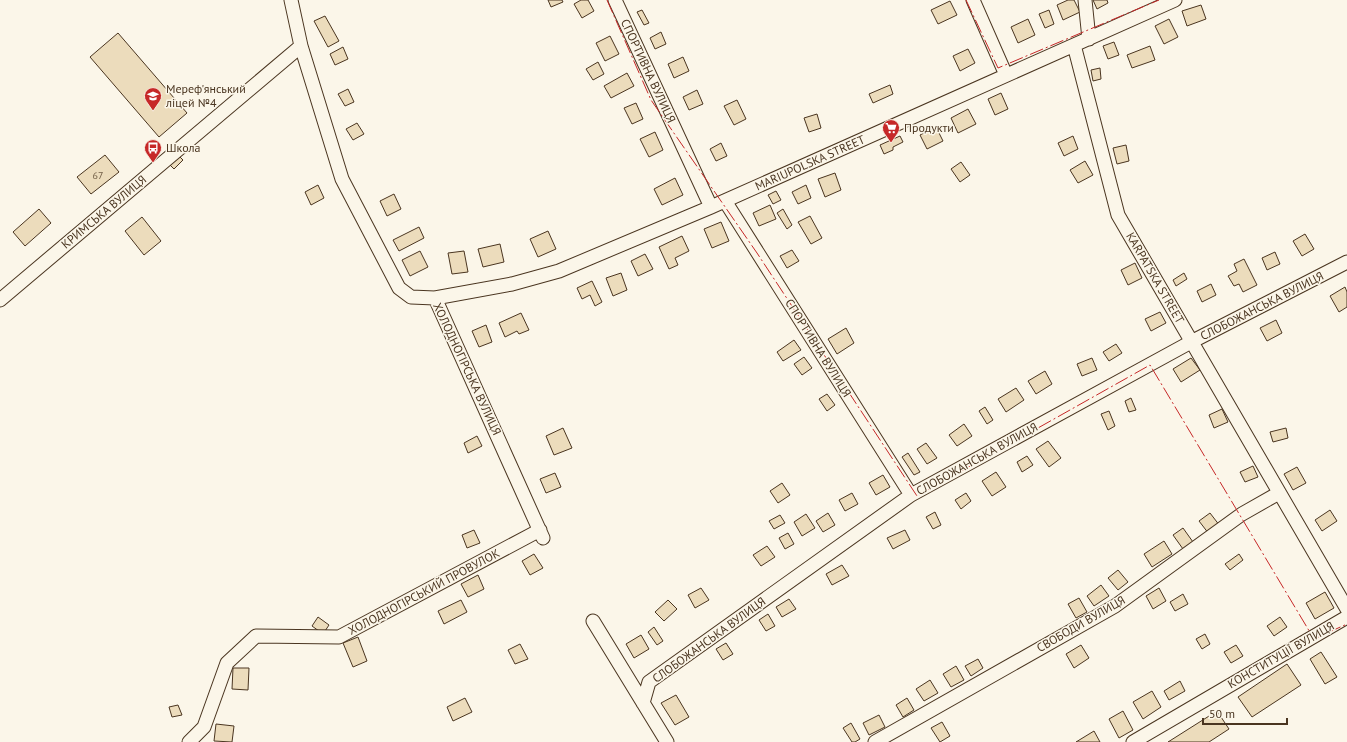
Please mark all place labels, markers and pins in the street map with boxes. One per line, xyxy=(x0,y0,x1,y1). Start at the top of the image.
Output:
place label: Мереф'янський ліцей №4 xyxy=(165,81,246,110)
school or university icon: Мереф'янський ліцей №4 xyxy=(143,86,163,111)
supermarket icon: Продукти xyxy=(881,118,901,143)
place label: Продукти xyxy=(904,120,954,135)
bus stop icon: Школа xyxy=(143,138,163,163)
place label: Школа xyxy=(166,140,201,155)

